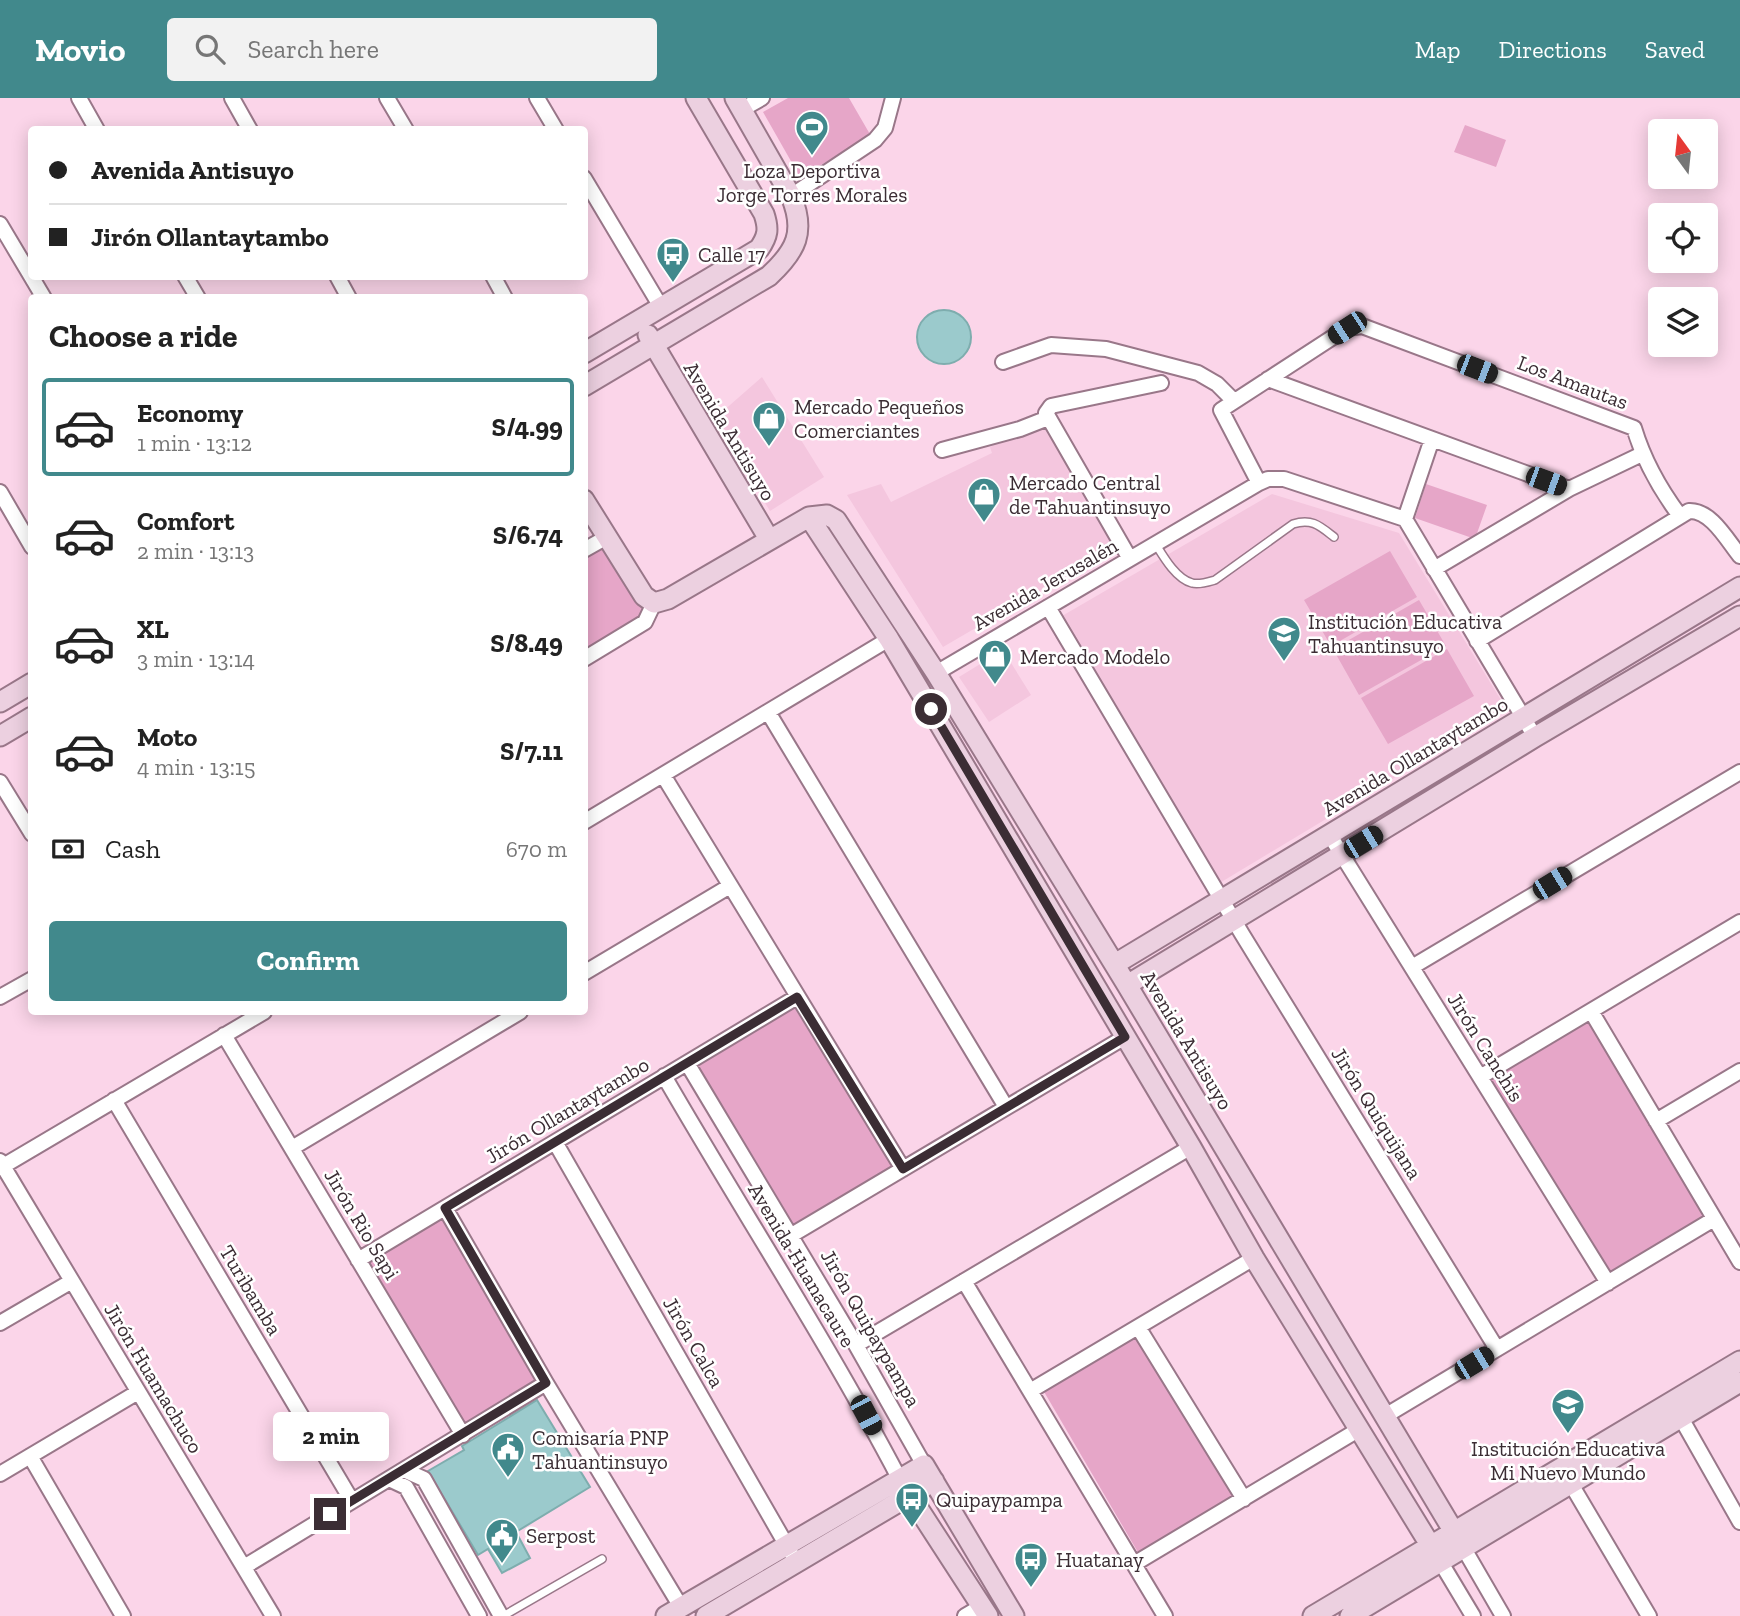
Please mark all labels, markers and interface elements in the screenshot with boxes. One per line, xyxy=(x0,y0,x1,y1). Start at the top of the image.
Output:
search box xyxy=(167,18,657,81)
text: Movio xyxy=(35,30,125,69)
icon: search xyxy=(191,30,229,68)
text: Search here xyxy=(247,33,379,65)
text: Map xyxy=(1415,35,1461,64)
text: Directions xyxy=(1499,35,1607,64)
text: Saved xyxy=(1645,35,1705,64)
sports icon: Loza Deportiva Jorge Torres Morales xyxy=(793,108,831,157)
north arrow xyxy=(1648,119,1718,189)
map controls xyxy=(1648,119,1718,357)
text: Avenida Antisuyo xyxy=(91,154,294,186)
place label: Loza Deportiva Jorge Torres Morales xyxy=(717,158,907,207)
button: locate xyxy=(1648,203,1718,273)
text: Jirón Ollantaytambo xyxy=(91,221,329,253)
bus stop icon: Calle 17 xyxy=(654,235,692,284)
place label: Calle 17 xyxy=(698,242,765,267)
button: layers xyxy=(1648,287,1718,357)
car xyxy=(1324,308,1371,348)
text: Choose a ride xyxy=(49,317,237,355)
street label: Los Amautas xyxy=(1514,349,1632,415)
car xyxy=(1454,352,1501,386)
street label: Avenida Antisuyo xyxy=(679,357,781,505)
place label: Mercado Pequeños Comerciantes xyxy=(794,394,964,443)
icon: car xyxy=(53,396,116,459)
text: Economy xyxy=(137,397,243,429)
shop icon: Mercado Pequeños Comerciantes xyxy=(750,399,788,448)
text: S/4.99 xyxy=(491,411,563,443)
text: 1 min · 13:12 xyxy=(137,429,252,457)
car xyxy=(1523,464,1570,498)
place label: Mercado Central de Tahuantinsuyo xyxy=(1009,470,1171,519)
shop icon: Mercado Central de Tahuantinsuyo xyxy=(965,475,1003,524)
icon: car xyxy=(53,504,116,567)
text: Comfort xyxy=(137,505,234,537)
text: S/6.74 xyxy=(493,519,563,551)
street label: Avenida Jerusalén xyxy=(968,532,1122,636)
text: 2 min · 13:13 xyxy=(137,537,254,565)
place label: Institución Educativa Tahuantinsuyo xyxy=(1308,609,1502,658)
icon: car xyxy=(53,612,116,675)
text: XL xyxy=(137,613,169,645)
school or university icon: Institución Educativa Tahuantinsuyo xyxy=(1265,614,1303,663)
text: S/8.49 xyxy=(490,627,563,659)
shop icon: Mercado Modelo xyxy=(976,637,1014,686)
place label: Mercado Modelo xyxy=(1020,644,1170,669)
text: 3 min · 13:14 xyxy=(137,645,255,673)
street label: Avenida Ollantaytambo xyxy=(1318,691,1512,821)
route start xyxy=(915,693,947,725)
icon: car xyxy=(53,720,116,783)
text: Moto xyxy=(137,721,197,753)
text: S/7.11 xyxy=(500,735,563,767)
text: 4 min · 13:15 xyxy=(137,753,255,781)
car xyxy=(1340,822,1387,862)
icon: cash xyxy=(49,830,87,868)
text: Cash xyxy=(105,833,160,865)
text: 670 m xyxy=(506,835,567,863)
car xyxy=(1529,863,1576,903)
button: Confirm xyxy=(49,921,567,1001)
street label: Avenida Antisuyo xyxy=(1136,966,1238,1114)
street label: Jirón Canchis xyxy=(1443,988,1529,1106)
street label: Jirón Quiquijana xyxy=(1326,1042,1428,1184)
street label: Jirón Ollantaytambo xyxy=(481,1051,653,1169)
street label: Jirón Rio Sapi xyxy=(319,1164,405,1284)
street label: Avenida Huanacaure xyxy=(743,1178,861,1352)
street label: Turibamba xyxy=(214,1241,288,1339)
street label: Jirón Quipaypampa xyxy=(816,1245,926,1411)
street label: Jirón Calca xyxy=(658,1292,730,1392)
street label: Jirón Huamachuco xyxy=(99,1298,209,1458)
car xyxy=(1451,1343,1498,1383)
school or university icon: Institución Educativa Mi Nuevo Mundo xyxy=(1549,1386,1587,1435)
car xyxy=(847,1392,886,1438)
callout: 2 min xyxy=(272,1412,388,1462)
text: 2 min xyxy=(302,1422,360,1450)
place label: Comisaría PNP Tahuantinsuyo xyxy=(532,1425,669,1474)
public building icon: Comisaría PNP Tahuantinsuyo xyxy=(489,1430,527,1479)
place label: Institución Educativa Mi Nuevo Mundo xyxy=(1471,1436,1665,1485)
bus stop icon: Quipaypampa xyxy=(893,1480,931,1529)
place label: Quipaypampa xyxy=(936,1487,1063,1512)
route end xyxy=(314,1498,346,1530)
public building icon: Serpost xyxy=(483,1516,521,1565)
place label: Serpost xyxy=(526,1523,595,1548)
bus stop icon: Huatanay xyxy=(1012,1540,1050,1589)
place label: Huatanay xyxy=(1056,1547,1144,1572)

